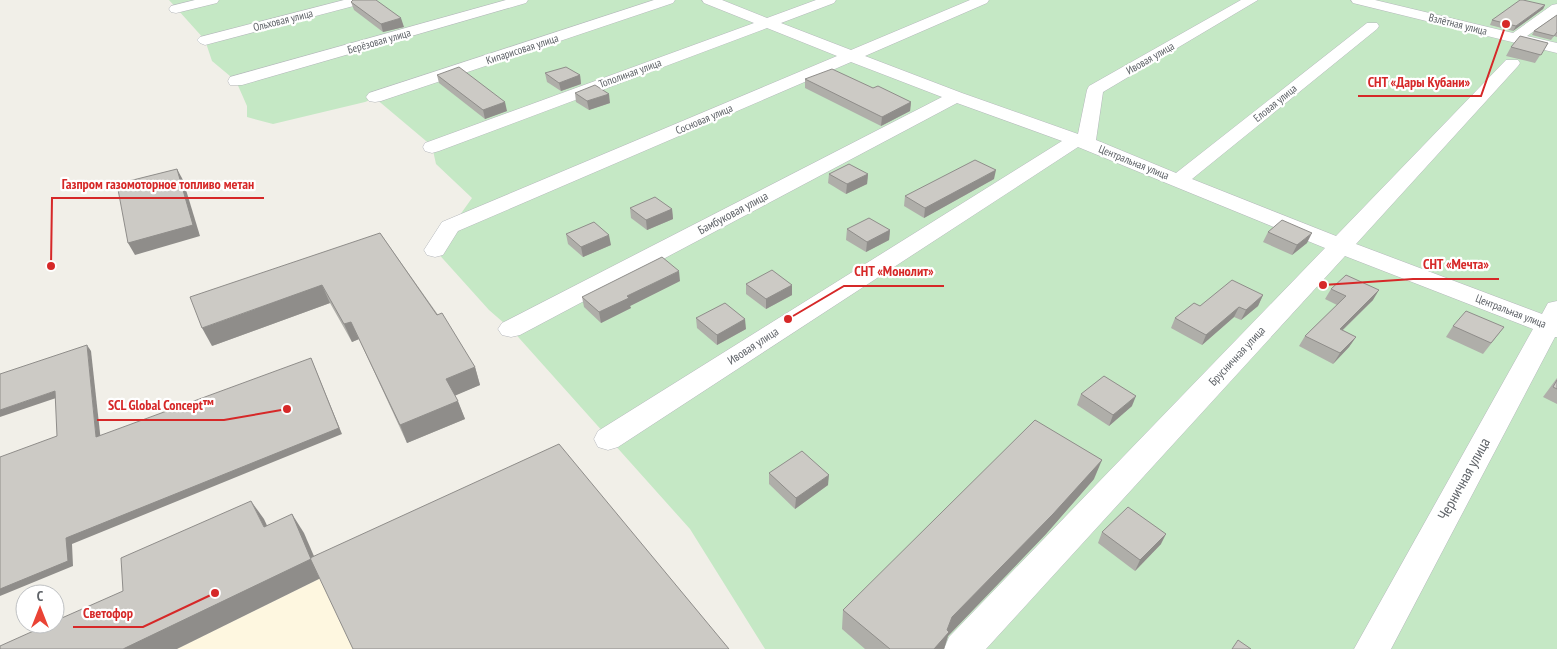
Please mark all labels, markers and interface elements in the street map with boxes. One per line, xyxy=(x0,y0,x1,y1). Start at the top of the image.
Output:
street label: Ольховая улица xyxy=(252,6,314,34)
street label: Взлётная улица xyxy=(1427,10,1489,38)
street label: Берёзовая улица xyxy=(346,25,412,57)
street label: Кипарисовая улица xyxy=(484,31,560,67)
street label: Ивовая улица xyxy=(1124,39,1176,77)
street label: Тополиная улица xyxy=(597,55,663,91)
callout: СНТ «Дары Кубани» xyxy=(1358,67,1481,96)
text: СНТ «Дары Кубани» xyxy=(1368,73,1471,91)
street label: Еловая улица xyxy=(1250,81,1300,125)
street label: Сосновая улица xyxy=(673,101,735,137)
street label: Центральная улица xyxy=(1097,142,1171,182)
callout: Газпром газомоторное топливо метан xyxy=(52,169,264,198)
text: Газпром газомоторное топливо метан xyxy=(62,175,254,193)
street label: Бамбуковая улица xyxy=(695,188,770,237)
callout: СНТ «Мечта» xyxy=(1413,250,1499,279)
text: СНТ «Мечта» xyxy=(1423,255,1489,273)
callout: СНТ «Монолит» xyxy=(844,257,944,286)
text: СНТ «Монолит» xyxy=(854,262,934,280)
street label: Центральная улица xyxy=(1474,291,1548,331)
street label: Ивовая улица xyxy=(724,323,781,368)
street label: Брусничная улица xyxy=(1205,323,1268,389)
callout: SCL Global Concept™ xyxy=(97,391,224,420)
text: SCL Global Concept™ xyxy=(108,396,214,414)
street label: Черничная улица xyxy=(1433,434,1494,523)
north arrow xyxy=(15,584,65,634)
text: С xyxy=(37,587,44,605)
callout: Светофор xyxy=(73,598,143,627)
text: Светофор xyxy=(83,604,133,622)

